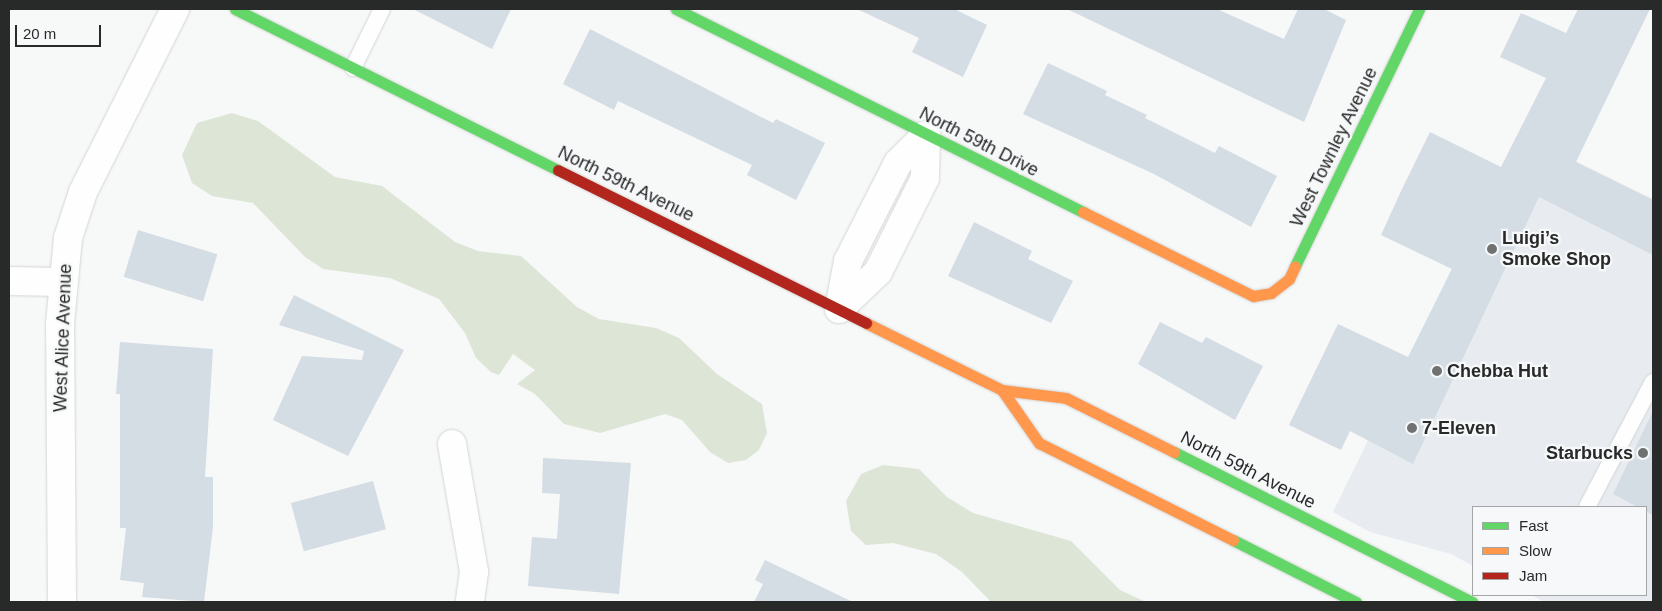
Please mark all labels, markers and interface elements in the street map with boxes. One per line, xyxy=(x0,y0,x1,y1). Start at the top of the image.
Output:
scale bar xyxy=(18,15,104,47)
text: 20 m xyxy=(23,25,56,42)
street label: West Townley Avenue xyxy=(1286,63,1382,231)
street label: North 59th Drive xyxy=(916,103,1042,181)
street label: North 59th Avenue xyxy=(554,141,698,227)
place label: Luigi’s Smoke Shop xyxy=(1502,228,1611,270)
marker: Luigi’s Smoke Shop xyxy=(1486,243,1498,255)
street label: West Alice Avenue xyxy=(50,262,76,414)
place label: Chebba Hut xyxy=(1447,360,1548,382)
marker: Chebba Hut xyxy=(1431,365,1443,377)
place label: 7-Eleven xyxy=(1422,417,1496,439)
marker: 7-Eleven xyxy=(1406,422,1418,434)
street label: North 59th Avenue xyxy=(1176,426,1320,514)
place label: Starbucks xyxy=(1546,442,1633,464)
marker: Starbucks xyxy=(1637,447,1649,459)
legend xyxy=(1472,506,1647,596)
text: Fast xyxy=(1519,517,1548,534)
text: Slow xyxy=(1519,542,1552,559)
text: Jam xyxy=(1519,567,1547,584)

